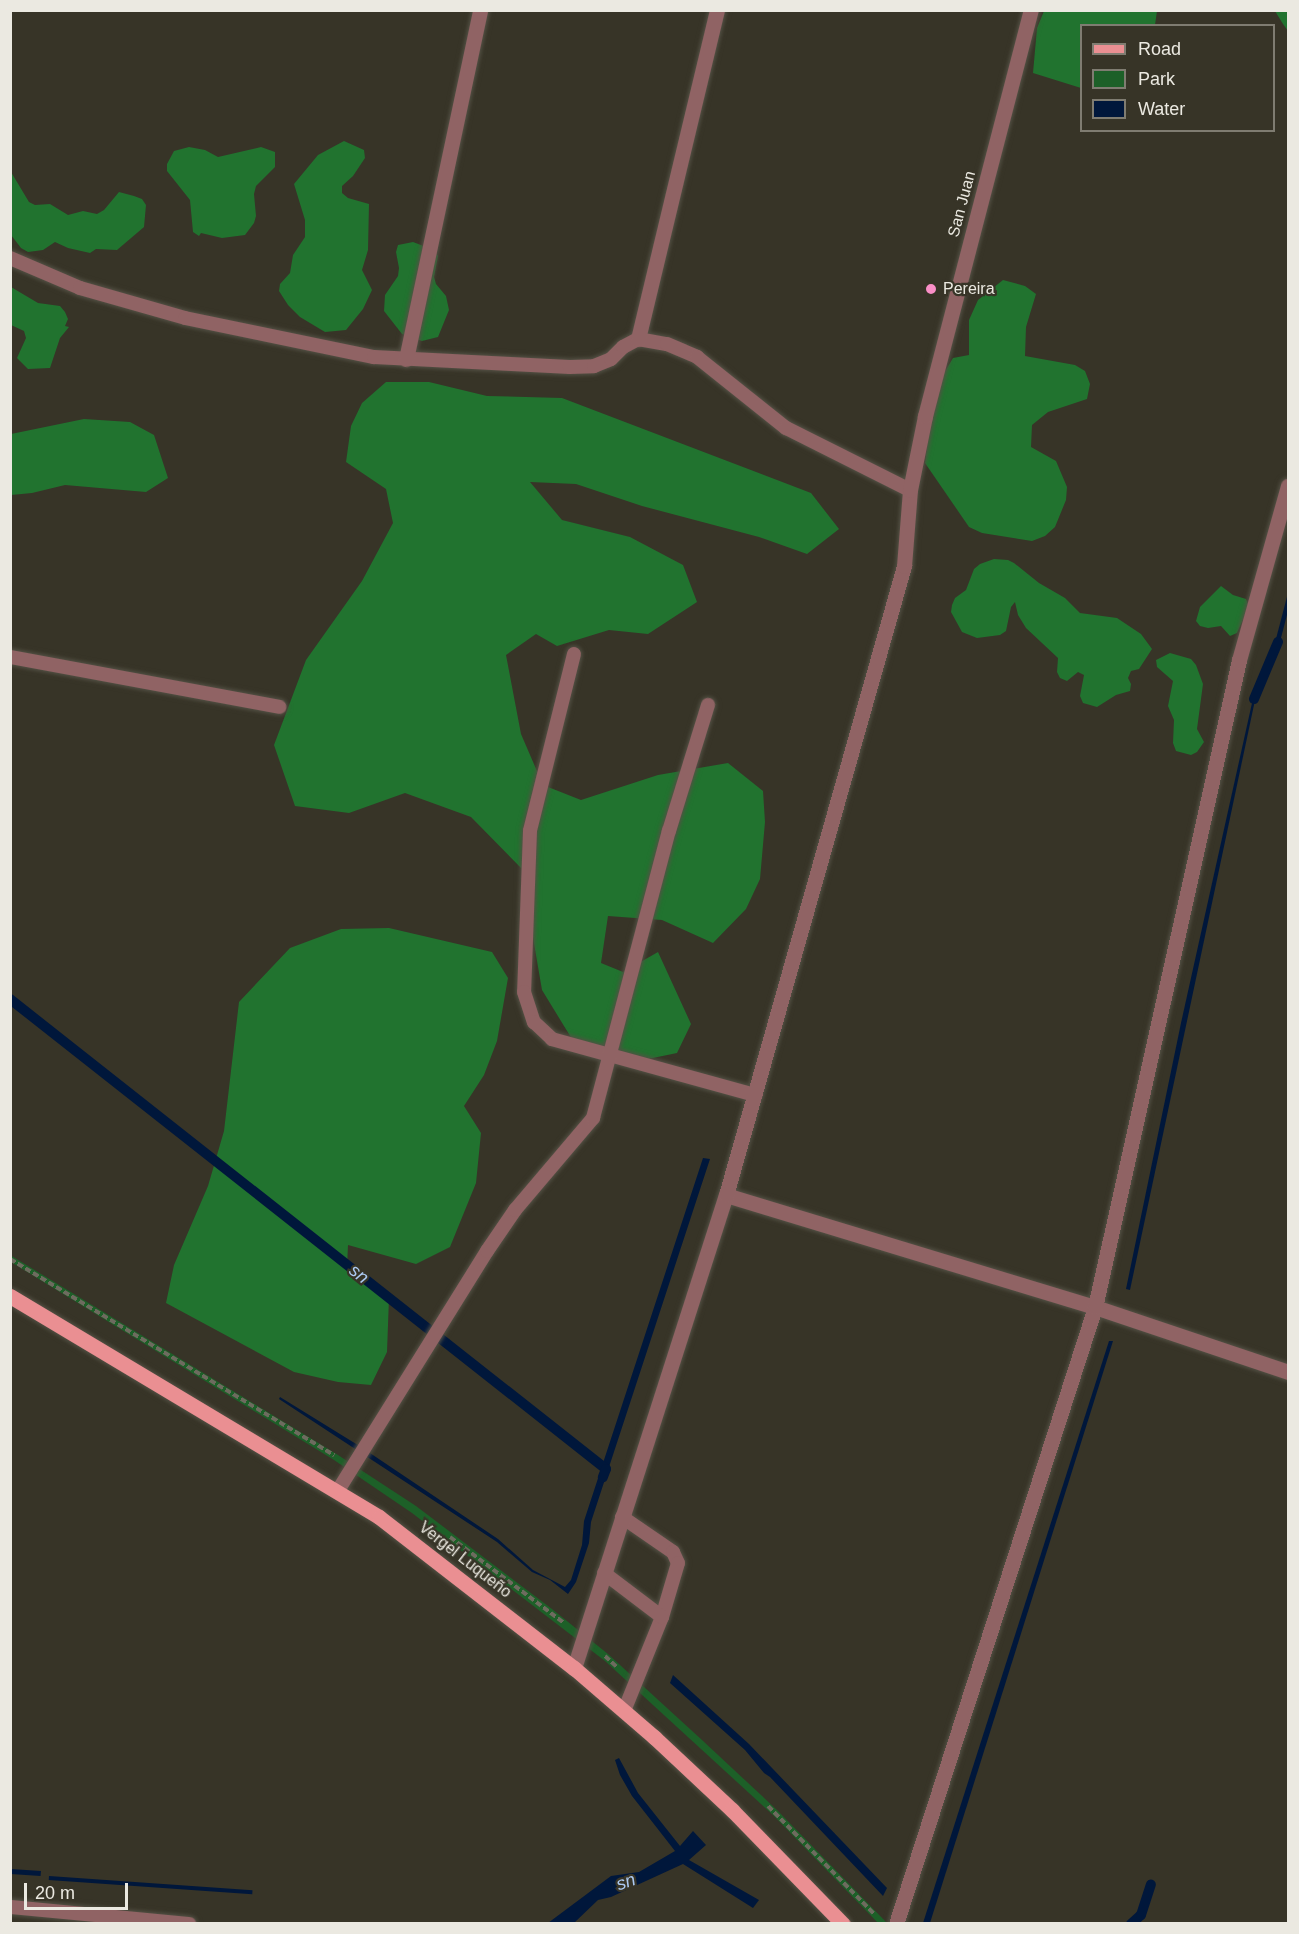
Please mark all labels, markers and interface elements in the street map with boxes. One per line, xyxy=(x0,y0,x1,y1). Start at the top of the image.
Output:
legend xyxy=(1080,24,1275,132)
text: Road xyxy=(1138,39,1181,59)
text: Park xyxy=(1138,69,1175,89)
text: Water xyxy=(1138,99,1185,119)
street label: San Juan xyxy=(944,169,980,239)
place label: Pereira xyxy=(943,279,995,299)
marker: Pereira xyxy=(924,282,938,296)
water label: sn xyxy=(345,1260,373,1288)
street label: Vergel Luqueño xyxy=(415,1518,515,1602)
water label: sn xyxy=(613,1869,639,1895)
scale bar xyxy=(27,1871,130,1909)
text: 20 m xyxy=(35,1883,75,1903)

